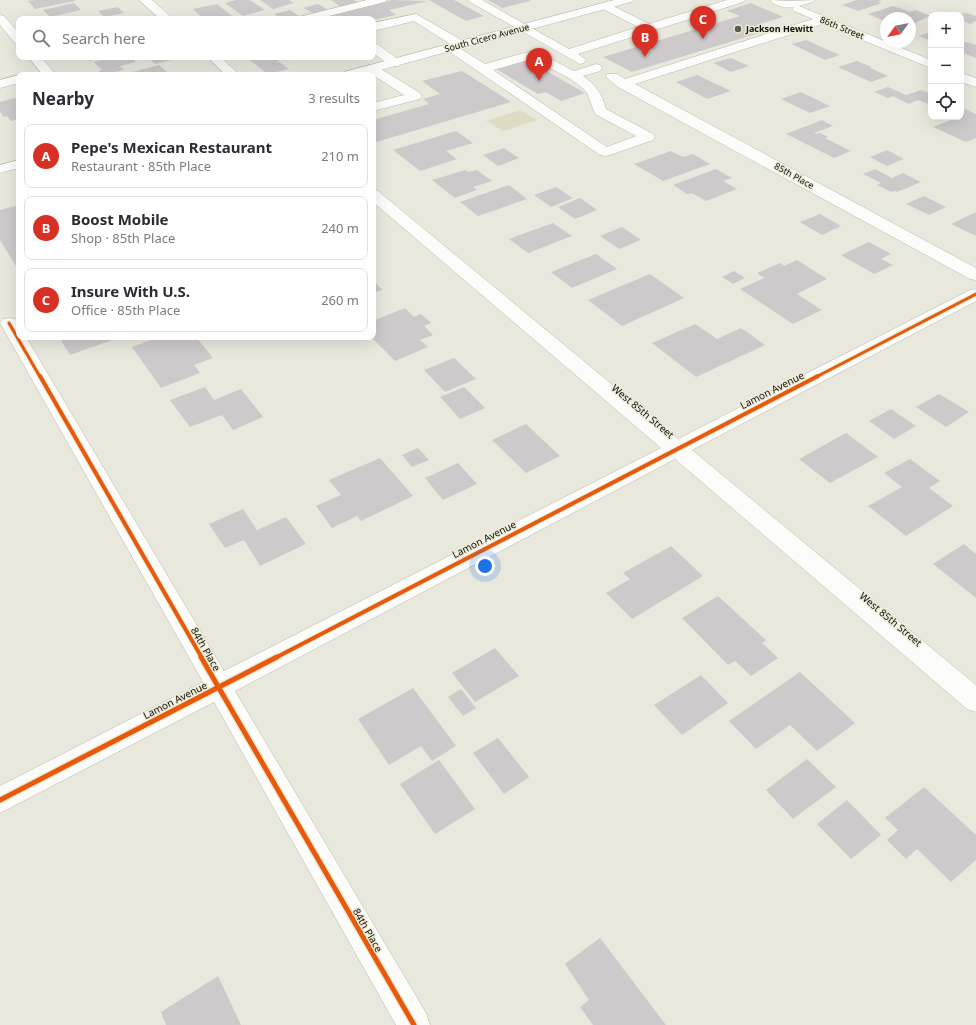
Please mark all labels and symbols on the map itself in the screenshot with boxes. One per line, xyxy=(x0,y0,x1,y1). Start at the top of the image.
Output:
pin: C xyxy=(690,6,716,39)
north arrow xyxy=(880,12,916,48)
street label: 86th Street xyxy=(818,13,867,43)
street label: South Cicero Avenue xyxy=(443,20,531,55)
place label: Jackson Hewitt xyxy=(745,22,813,35)
pin: B xyxy=(632,24,658,57)
marker: Jackson Hewitt xyxy=(733,24,743,34)
pin: A xyxy=(526,48,552,81)
street label: 85th Place xyxy=(772,159,816,192)
street label: Lamon Avenue xyxy=(738,368,807,412)
street label: West 85th Street xyxy=(609,381,677,442)
street label: Lamon Avenue xyxy=(450,517,519,561)
your location xyxy=(475,556,495,576)
street label: West 85th Street xyxy=(857,589,925,650)
street label: 84th Place xyxy=(188,624,224,674)
street label: Lamon Avenue xyxy=(141,678,210,722)
street label: 84th Place xyxy=(350,905,386,955)

